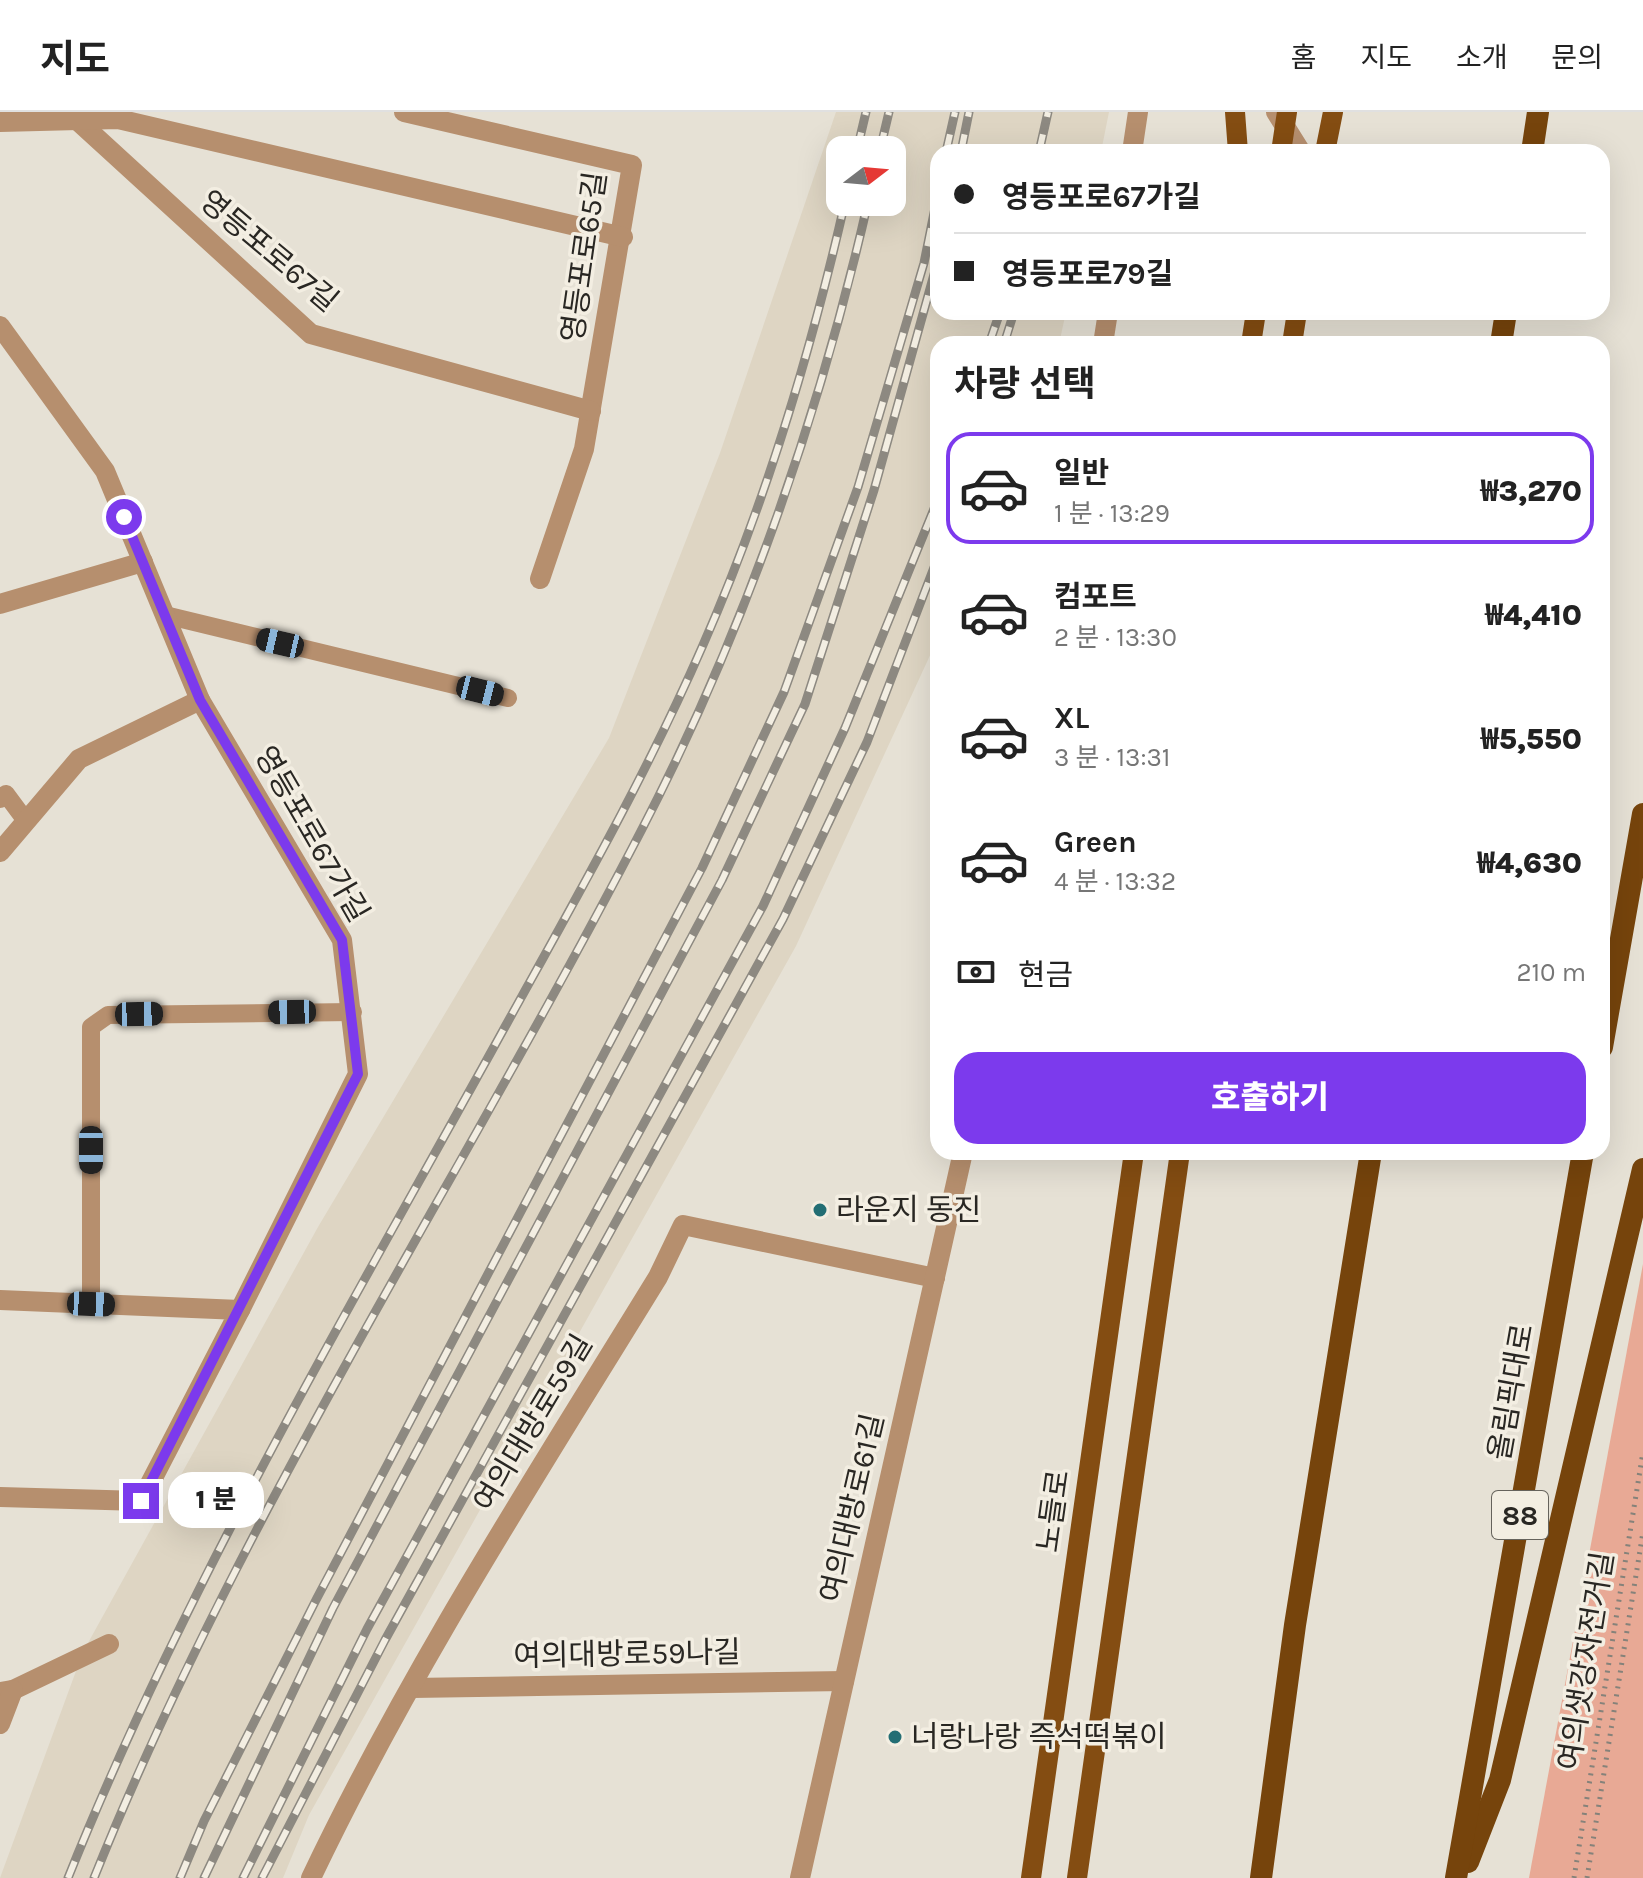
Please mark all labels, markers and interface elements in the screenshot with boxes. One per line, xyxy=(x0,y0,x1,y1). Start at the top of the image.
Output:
text: 지도 xyxy=(40,37,110,82)
text: 홈 xyxy=(1291,41,1316,74)
text: 지도 xyxy=(1360,41,1412,74)
text: 소개 xyxy=(1456,41,1507,74)
text: 문의 xyxy=(1551,41,1603,74)
north arrow xyxy=(826,136,906,216)
map controls xyxy=(826,136,906,216)
street label: 영등포로65길 xyxy=(554,169,614,345)
text: 영등포로67가길 xyxy=(1002,179,1201,215)
street label: 영등포로67길 xyxy=(193,183,345,319)
text: 영등포로79길 xyxy=(1002,256,1173,292)
text: 차량 선택 xyxy=(954,363,1096,405)
icon: car xyxy=(958,452,1030,524)
text: 일반 xyxy=(1054,455,1109,491)
text: ₩3,270 xyxy=(1480,473,1582,509)
text: 1 분 · 13:29 xyxy=(1054,498,1170,529)
route start xyxy=(106,499,142,535)
icon: car xyxy=(958,576,1030,648)
text: 컴포트 xyxy=(1054,579,1137,615)
text: ₩4,410 xyxy=(1485,597,1582,633)
text: 2 분 · 13:30 xyxy=(1054,622,1177,653)
car xyxy=(254,626,306,660)
car xyxy=(454,674,506,708)
icon: car xyxy=(958,700,1030,772)
text: XL xyxy=(1054,700,1089,736)
text: ₩5,550 xyxy=(1481,721,1582,757)
street label: 영등포로67가길 xyxy=(247,740,377,928)
text: 3 분 · 13:31 xyxy=(1054,742,1170,773)
icon: car xyxy=(958,824,1030,896)
text: Green xyxy=(1054,824,1137,860)
text: ₩4,630 xyxy=(1477,845,1582,881)
text: 4 분 · 13:32 xyxy=(1054,866,1176,897)
icon: cash xyxy=(954,950,998,994)
text: 현금 xyxy=(1018,957,1073,993)
text: 210 m xyxy=(1516,957,1586,988)
car xyxy=(268,1000,316,1024)
car xyxy=(115,1002,163,1026)
button: 호출하기 xyxy=(954,1052,1586,1144)
car xyxy=(79,1126,103,1174)
place label: 라운지 동진 xyxy=(836,1192,981,1228)
marker: 라운지 동진 xyxy=(811,1201,829,1219)
car xyxy=(67,1291,115,1317)
street label: 올림픽대로 xyxy=(1481,1321,1541,1463)
street label: 여의대방로59길 xyxy=(466,1328,600,1518)
street label: 여의대방로61길 xyxy=(813,1410,891,1606)
street label: 노들로 xyxy=(1029,1467,1077,1555)
callout: 1 분 xyxy=(169,1473,265,1529)
route end xyxy=(123,1483,159,1519)
text: 1 분 xyxy=(196,1484,236,1515)
road number: 88 xyxy=(1492,1491,1548,1539)
street label: 여의샛강자전거길 xyxy=(1551,1549,1621,1773)
street label: 여의대방로59나길 xyxy=(513,1634,741,1674)
place label: 너랑나랑 즉석떡볶이 xyxy=(911,1719,1167,1755)
marker: 너랑나랑 즉석떡볶이 xyxy=(886,1728,904,1746)

